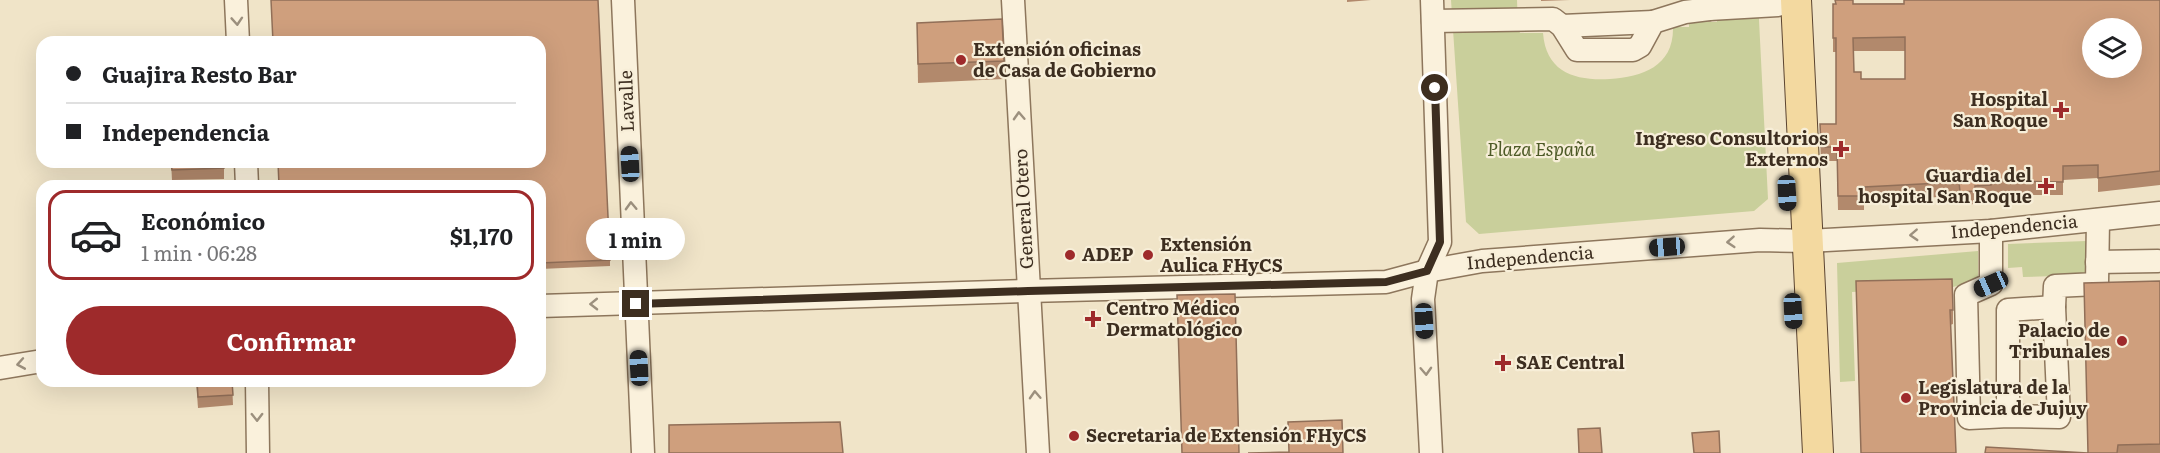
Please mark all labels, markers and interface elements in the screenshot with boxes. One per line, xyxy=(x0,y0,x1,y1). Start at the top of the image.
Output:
one-way arrow xyxy=(230,16,243,26)
map controls xyxy=(2082,18,2142,78)
button: layers xyxy=(2082,18,2142,78)
place label: Extensión oficinas de Casa de Gobierno xyxy=(973,35,1156,83)
marker: Extensión oficinas de Casa de Gobierno xyxy=(954,53,968,67)
text: Guajira Resto Bar xyxy=(102,57,297,90)
street label: Lavalle xyxy=(611,70,640,132)
route start xyxy=(1421,74,1448,101)
place label: Hospital San Roque xyxy=(1953,85,2048,133)
marker: Hospital San Roque xyxy=(2052,101,2070,119)
one-way arrow xyxy=(1013,112,1026,121)
text: Independencia xyxy=(102,115,269,148)
place label: Ingreso Consultorios Externos xyxy=(1635,124,1828,172)
park label: Plaza España xyxy=(1487,135,1596,162)
marker: Ingreso Consultorios Externos xyxy=(1832,140,1850,158)
car xyxy=(620,146,640,182)
street label: General Otero xyxy=(1006,148,1039,270)
place label: Guardia del hospital San Roque xyxy=(1858,161,2032,209)
car xyxy=(1777,175,1797,211)
marker: Guardia del hospital San Roque xyxy=(2037,177,2055,195)
one-way arrow xyxy=(625,201,638,210)
text: Económico xyxy=(141,204,265,237)
street label: Independencia xyxy=(1949,206,2079,245)
icon: car xyxy=(69,208,123,262)
callout: 1 min xyxy=(586,217,686,259)
text: $1,170 xyxy=(450,219,513,252)
text: 1 min xyxy=(609,224,662,254)
one-way arrow xyxy=(1909,228,1918,241)
place label: Extensión Aulica FHyCS xyxy=(1160,230,1283,278)
one-way arrow xyxy=(1727,235,1736,248)
text: 1 min · 06:28 xyxy=(141,237,257,267)
street label: Independencia xyxy=(1465,237,1595,276)
car xyxy=(1648,237,1686,257)
place label: ADEP xyxy=(1082,240,1134,267)
marker: ADEP xyxy=(1063,248,1077,262)
marker: Extensión Aulica FHyCS xyxy=(1141,248,1155,262)
car xyxy=(1971,268,2011,300)
route end xyxy=(622,290,649,317)
car xyxy=(1783,293,1803,329)
place label: Centro Médico Dermatológico xyxy=(1106,294,1242,342)
one-way arrow xyxy=(589,298,598,310)
car xyxy=(1414,303,1434,339)
button: Confirmar xyxy=(66,306,516,375)
marker: Centro Médico Dermatológico xyxy=(1084,310,1102,328)
place label: Palacio de Tribunales xyxy=(2009,316,2110,364)
marker: Palacio de Tribunales xyxy=(2115,334,2129,348)
place label: SAE Central xyxy=(1516,348,1625,375)
car xyxy=(629,350,649,386)
marker: SAE Central xyxy=(1494,354,1512,372)
one-way arrow xyxy=(16,358,26,370)
one-way arrow xyxy=(1420,366,1433,375)
place label: Legislatura de la Provincia de Jujuy xyxy=(1918,373,2087,421)
one-way arrow xyxy=(1028,390,1041,399)
marker: Legislatura de la Provincia de Jujuy xyxy=(1899,391,1913,405)
one-way arrow xyxy=(251,413,264,422)
place label: Secretaria de Extensión FHyCS xyxy=(1086,421,1367,448)
marker: Secretaria de Extensión FHyCS xyxy=(1067,429,1081,443)

